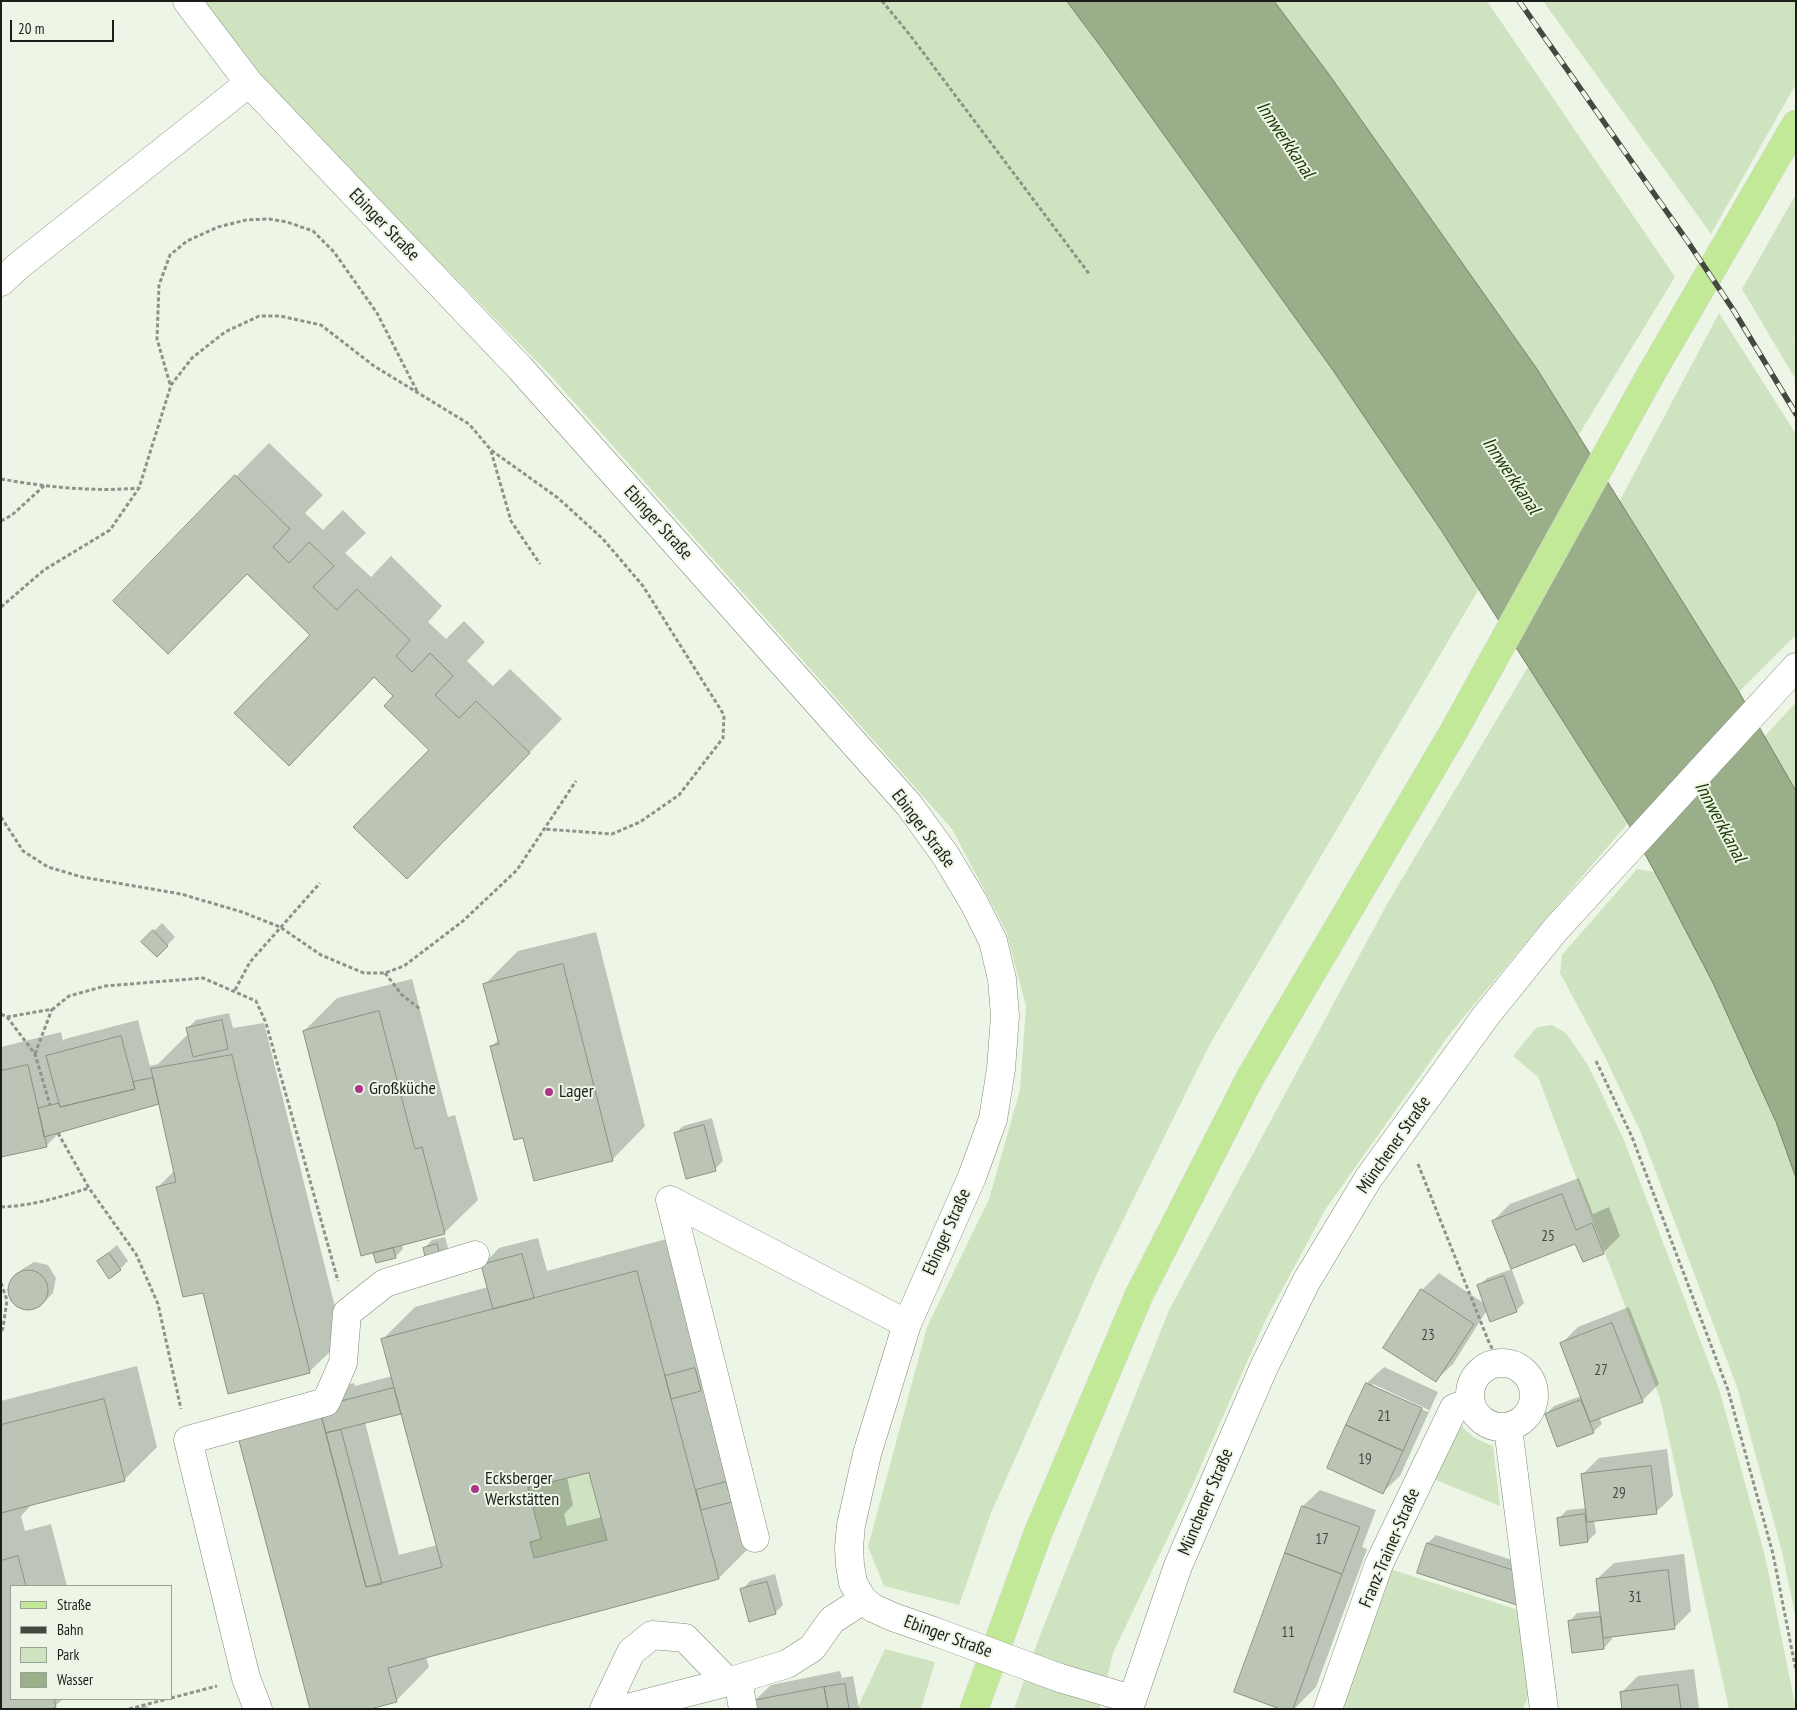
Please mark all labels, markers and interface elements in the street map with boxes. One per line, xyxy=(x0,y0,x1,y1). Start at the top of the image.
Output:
scale bar xyxy=(12,10,116,42)
text: 20 m xyxy=(18,19,44,38)
water label: Innwerkkanal xyxy=(1251,97,1319,183)
street label: Ebinger Straße xyxy=(344,184,424,266)
water label: Innwerkkanal xyxy=(1477,433,1545,519)
street label: Ebinger Straße xyxy=(619,481,697,565)
water label: Innwerkkanal xyxy=(1689,778,1751,866)
street label: Ebinger Straße xyxy=(887,786,959,872)
place label: Großküche xyxy=(369,1078,436,1100)
place label: Lager xyxy=(559,1081,594,1103)
marker: Großküche xyxy=(353,1083,365,1095)
marker: Lager xyxy=(543,1086,555,1098)
street label: Münchener Straße xyxy=(1352,1092,1436,1198)
street label: Ebinger Straße xyxy=(918,1185,976,1279)
house number: 25 xyxy=(1541,1228,1555,1246)
house number: 23 xyxy=(1421,1327,1435,1345)
house number: 27 xyxy=(1594,1362,1608,1380)
house number: 21 xyxy=(1377,1408,1391,1426)
street label: Münchener Straße xyxy=(1174,1445,1238,1559)
house number: 19 xyxy=(1358,1451,1372,1469)
place label: Ecksberger Werkstätten xyxy=(485,1468,559,1510)
marker: Ecksberger Werkstätten xyxy=(469,1483,481,1495)
street label: Franz-Trainer-Straße xyxy=(1355,1485,1425,1611)
house number: 29 xyxy=(1612,1485,1626,1503)
house number: 17 xyxy=(1315,1531,1329,1549)
legend xyxy=(10,1585,172,1700)
house number: 31 xyxy=(1628,1589,1642,1607)
text: Straße xyxy=(57,1595,91,1614)
street label: Ebinger Straße xyxy=(901,1611,995,1663)
text: Bahn xyxy=(57,1620,83,1639)
house number: 11 xyxy=(1281,1624,1295,1642)
text: Park xyxy=(57,1645,79,1664)
text: Wasser xyxy=(57,1670,93,1689)

